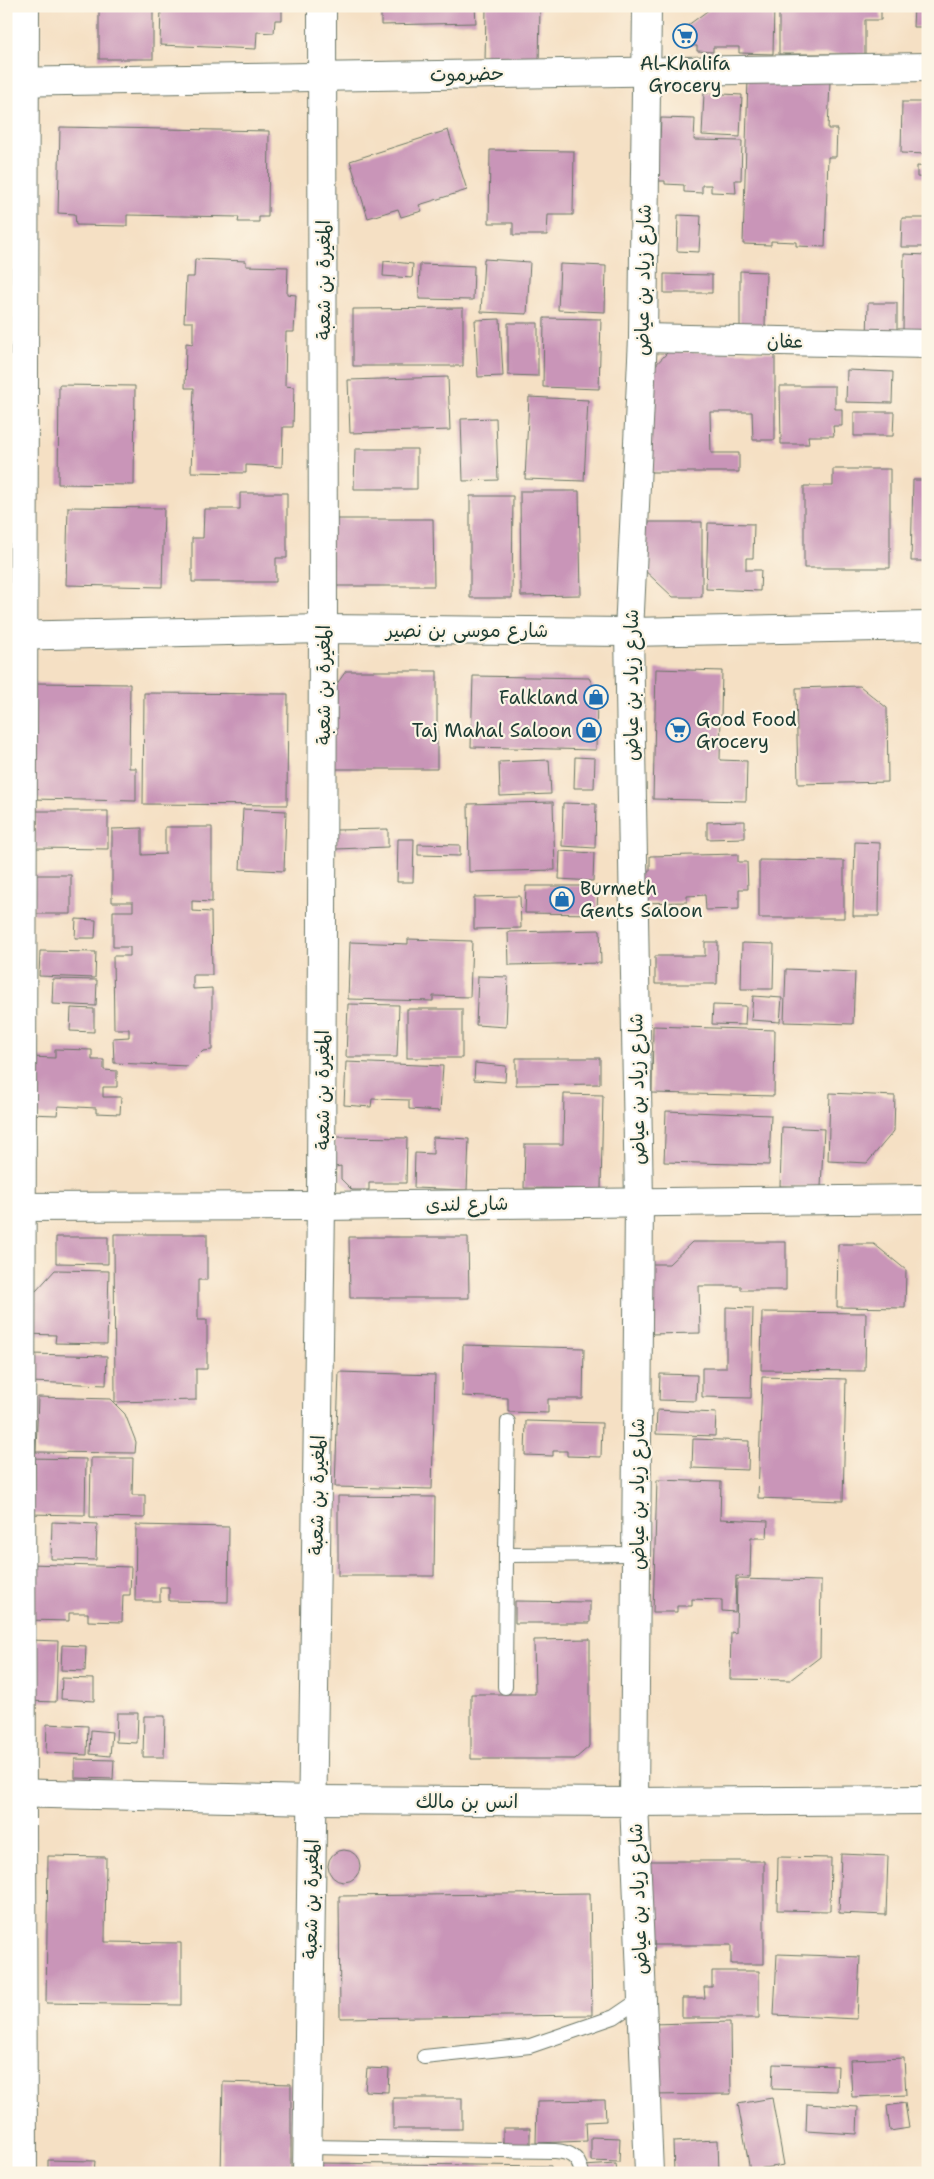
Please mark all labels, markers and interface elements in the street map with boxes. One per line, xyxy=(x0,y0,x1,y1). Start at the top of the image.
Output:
supermarket icon: Al-Khalifa Grocery xyxy=(672,23,698,49)
place label: Al-Khalifa Grocery xyxy=(640,51,730,98)
street label: حضرموت xyxy=(430,61,504,87)
street label: شارع زياد بن عياض xyxy=(629,204,658,356)
street label: المغيرة بن شعبة xyxy=(311,220,336,340)
street label: عفان xyxy=(767,328,803,354)
street label: شارع زياد بن عياض xyxy=(619,609,645,761)
street label: شارع موسى بن نصير xyxy=(384,618,548,644)
street label: المغيرة بن شعبة xyxy=(311,625,336,745)
shop icon: Falkland xyxy=(583,684,609,710)
place label: Falkland xyxy=(499,685,578,710)
place label: Good Food Grocery xyxy=(696,707,797,754)
shop icon: Taj Mahal Saloon xyxy=(576,717,602,743)
supermarket icon: Good Food Grocery xyxy=(665,717,691,743)
place label: Taj Mahal Saloon xyxy=(412,718,572,743)
place label: Burmeth Gents Saloon xyxy=(580,876,703,923)
shop icon: Burmeth Gents Saloon xyxy=(549,886,575,912)
street label: شارع زياد بن عياض xyxy=(623,1013,652,1165)
street label: المغيرة بن شعبة xyxy=(310,1030,335,1150)
street label: شارع لندى xyxy=(425,1191,509,1218)
street label: شارع زياد بن عياض xyxy=(625,1418,651,1570)
street label: المغيرة بن شعبة xyxy=(303,1435,331,1555)
street label: انس بن مالك xyxy=(416,1789,518,1814)
street label: شارع زياد بن عياض xyxy=(623,1823,654,1975)
street label: المغيرة بن شعبة xyxy=(297,1839,325,1959)

